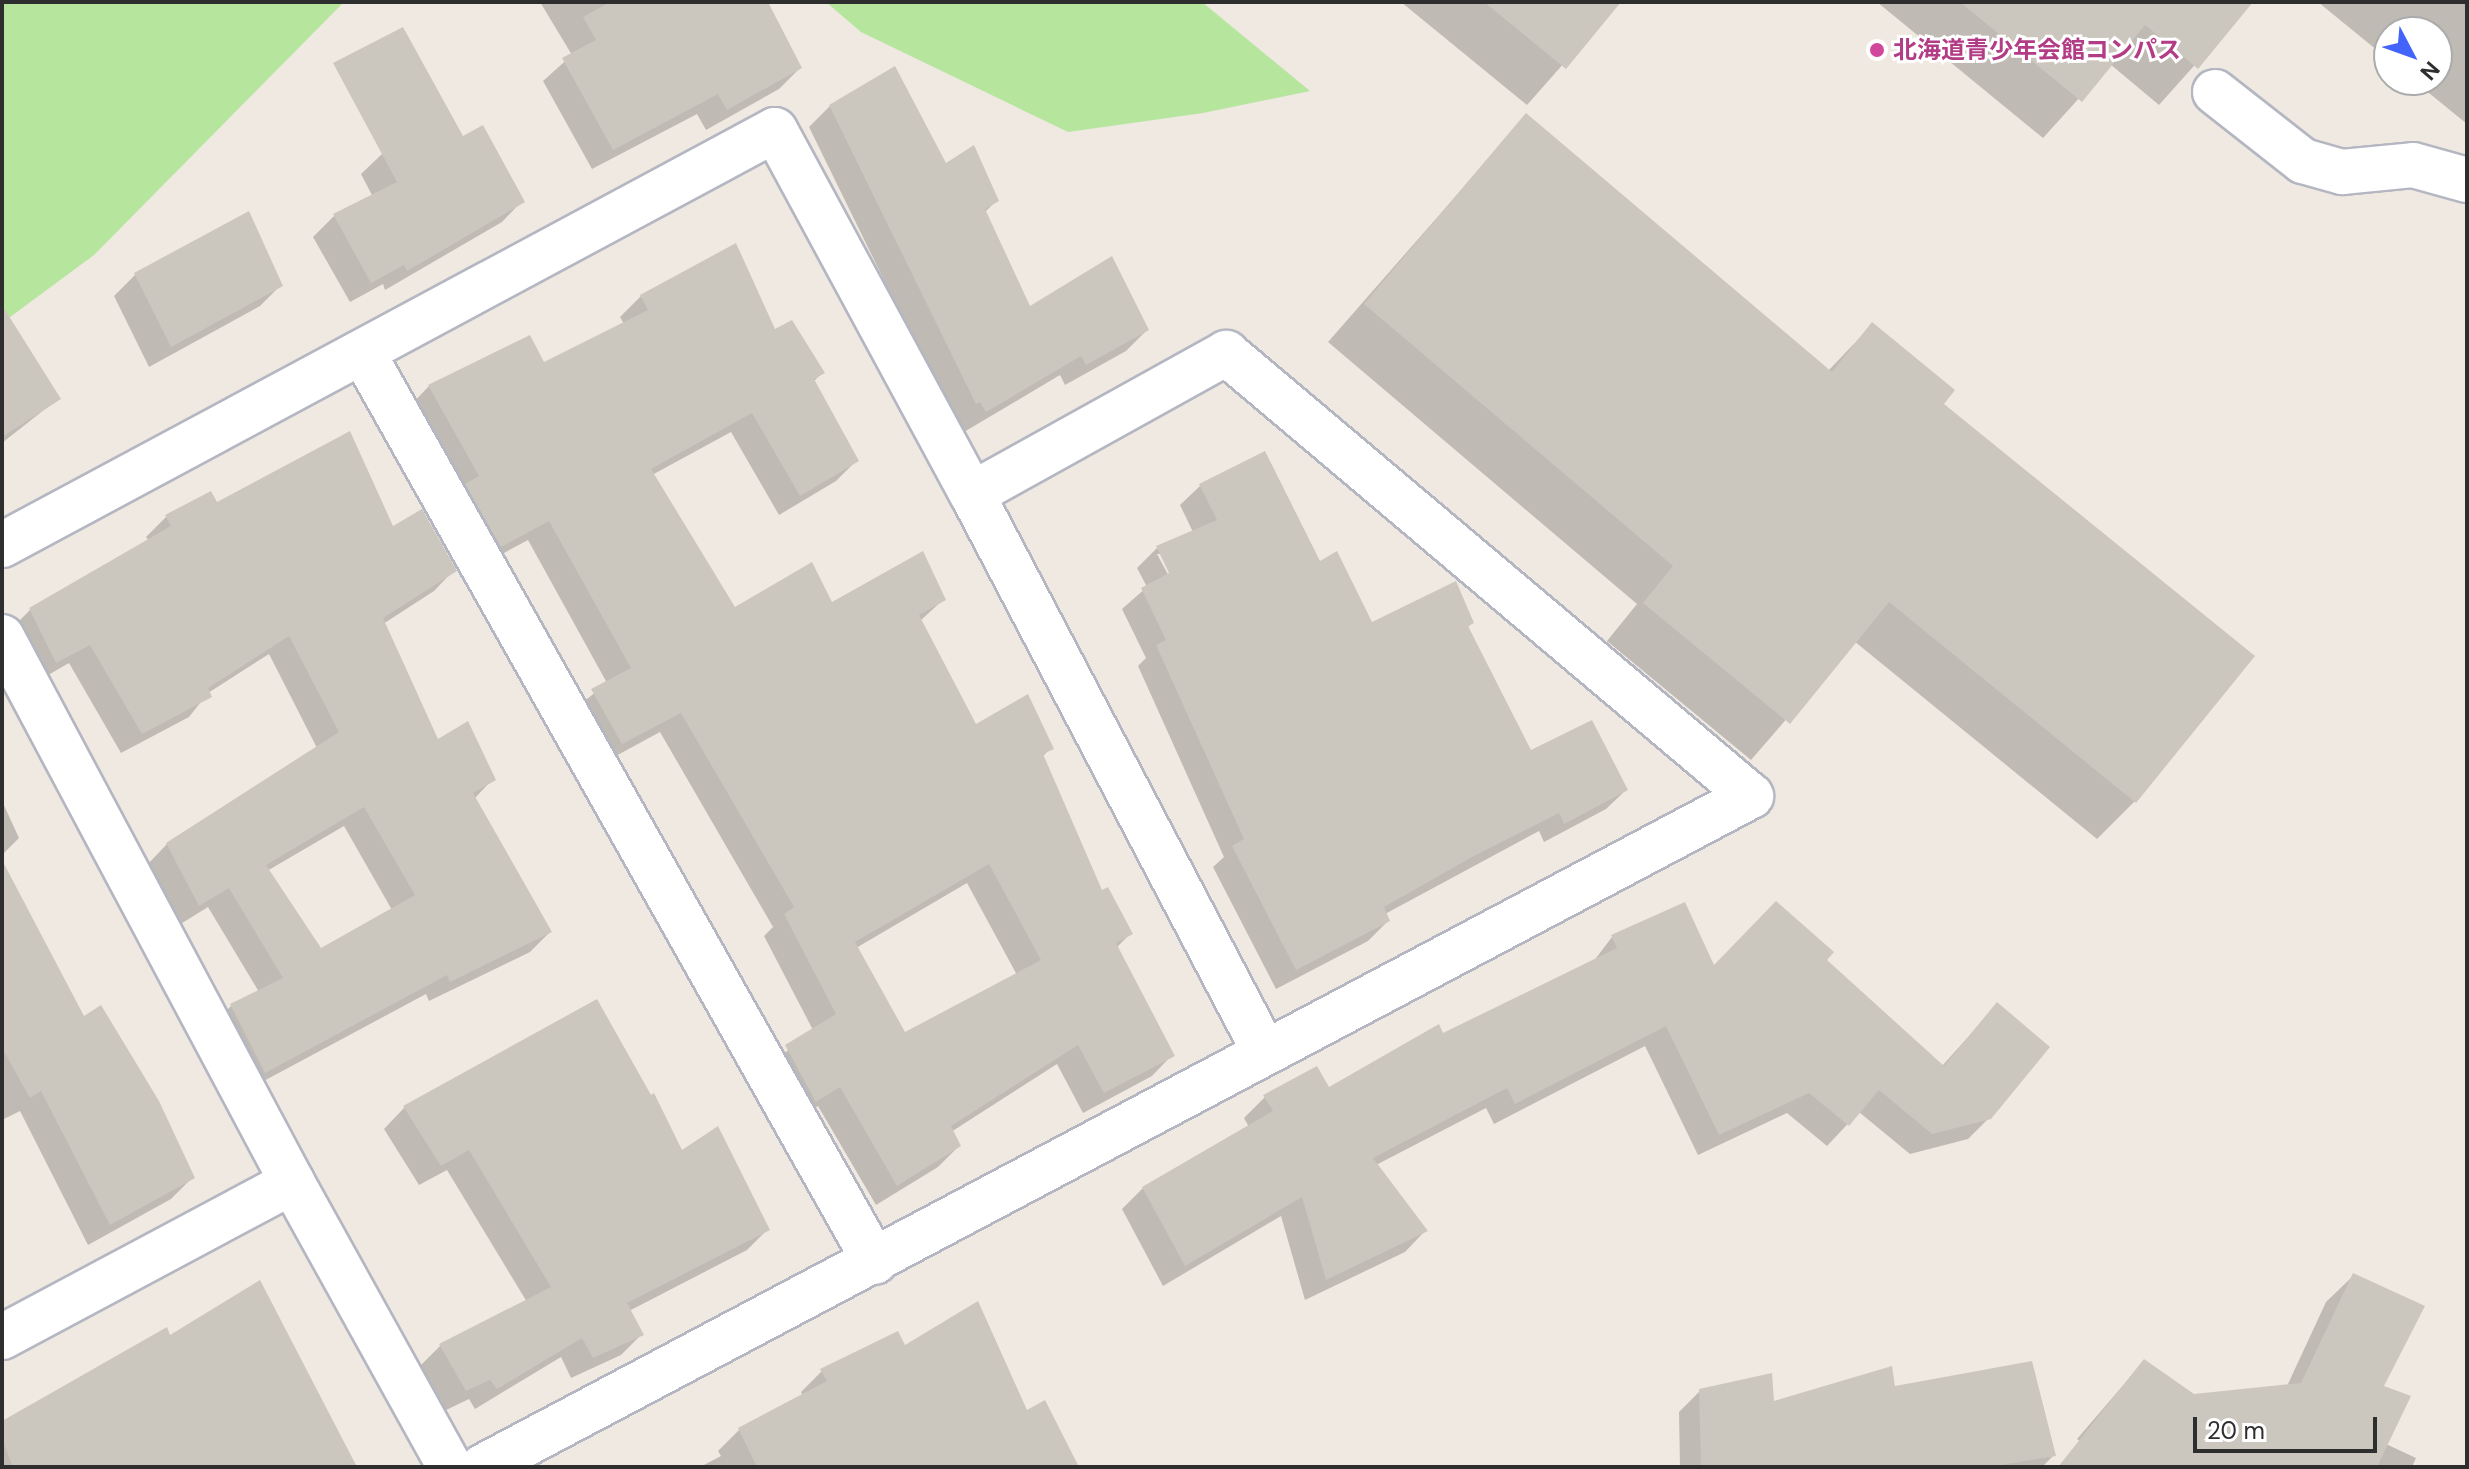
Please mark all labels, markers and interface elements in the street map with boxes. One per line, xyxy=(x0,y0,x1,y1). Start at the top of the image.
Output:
north arrow xyxy=(2373,16,2453,96)
place label: 北海道青少年会館コンパス xyxy=(1893,36,2181,64)
marker: 北海道青少年会館コンパス xyxy=(1868,41,1886,59)
text: N xyxy=(2414,55,2446,86)
scale bar xyxy=(2197,1401,2381,1451)
text: 20 m xyxy=(2207,1415,2265,1446)

